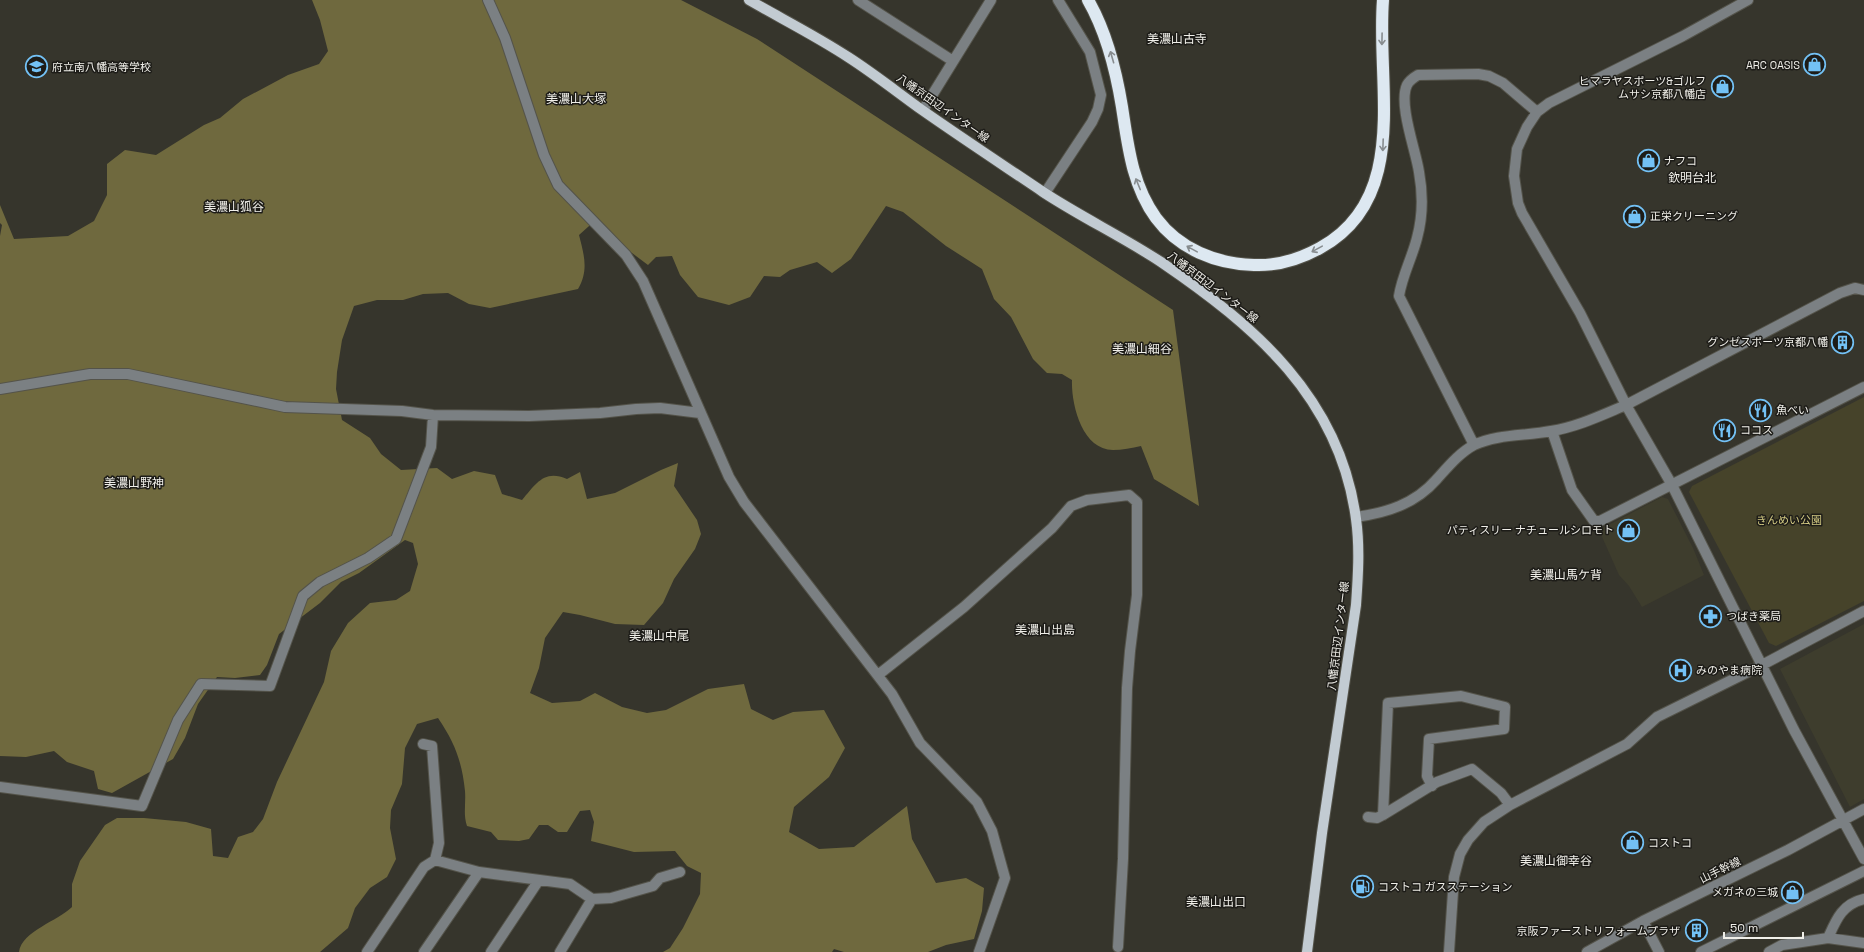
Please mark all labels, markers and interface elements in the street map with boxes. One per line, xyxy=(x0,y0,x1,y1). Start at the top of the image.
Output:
district label: 美濃山古寺 xyxy=(1147,31,1207,47)
one-way arrow xyxy=(1378,32,1386,45)
one-way arrow xyxy=(1107,51,1115,64)
shop icon: ARC OASIS xyxy=(1802,52,1828,78)
school or university icon: 府立南八幡高等学校 xyxy=(23,54,49,80)
place label: ARC OASIS xyxy=(1746,58,1800,72)
place label: 府立南八幡高等学校 xyxy=(52,60,151,74)
street label: 八幡京田辺インター線 xyxy=(894,71,992,145)
place label: ヒマラヤスポーツ&ゴルフ ムサシ京都八幡店 xyxy=(1579,74,1706,101)
shop icon: ヒマラヤスポーツ&ゴルフ ムサシ京都八幡店 xyxy=(1709,74,1735,100)
district label: 美濃山大塚 xyxy=(546,91,606,107)
one-way arrow xyxy=(1379,138,1387,151)
shop icon: ナフコ xyxy=(1635,148,1661,174)
place label: ナフコ xyxy=(1664,154,1697,168)
district label: 欽明台北 xyxy=(1668,170,1716,186)
one-way arrow xyxy=(1133,178,1141,190)
district label: 美濃山狐谷 xyxy=(204,199,264,215)
shop icon: 正栄クリーニング xyxy=(1622,203,1648,229)
place label: 正栄クリーニング xyxy=(1650,209,1738,223)
one-way arrow xyxy=(1187,245,1199,252)
one-way arrow xyxy=(1311,246,1323,254)
street label: 八幡京田辺インター線 xyxy=(1165,248,1261,326)
building icon: グンゼスポーツ京都八幡 xyxy=(1830,329,1856,355)
place label: グンゼスポーツ京都八幡 xyxy=(1707,335,1828,349)
district label: 美濃山細谷 xyxy=(1112,341,1172,357)
restaurant icon: 魚べい xyxy=(1747,397,1773,423)
place label: 魚べい xyxy=(1776,403,1809,417)
restaurant icon: ココス xyxy=(1711,417,1737,443)
place label: ココス xyxy=(1740,423,1773,437)
district label: 美濃山野神 xyxy=(104,475,164,491)
park label: きんめい公園 xyxy=(1756,513,1822,527)
shop icon: パティスリー ナチュールシロモト xyxy=(1616,517,1642,543)
place label: パティスリー ナチュールシロモト xyxy=(1447,523,1614,537)
district label: 美濃山馬ケ背 xyxy=(1530,567,1602,583)
street label: 八幡京田辺インター線 xyxy=(1324,581,1352,691)
pharmacy icon: つばき薬局 xyxy=(1698,603,1724,629)
place label: つばき薬局 xyxy=(1726,609,1781,623)
district label: 美濃山出島 xyxy=(1015,622,1075,638)
district label: 美濃山中尾 xyxy=(629,628,689,644)
hospital icon: みのやま病院 xyxy=(1667,657,1693,683)
place label: みのやま病院 xyxy=(1696,663,1762,677)
shop icon: コストコ xyxy=(1620,830,1646,856)
place label: コストコ xyxy=(1648,836,1692,850)
district label: 美濃山御幸谷 xyxy=(1520,853,1592,869)
street label: 山手幹線 xyxy=(1697,854,1743,886)
fuel station icon: コストコ ガスステーション xyxy=(1349,874,1375,900)
shop icon: メガネの三城 xyxy=(1780,879,1806,905)
place label: コストコ ガスステーション xyxy=(1378,880,1513,894)
place label: メガネの三城 xyxy=(1712,885,1778,899)
district label: 美濃山出口 xyxy=(1186,894,1246,910)
scale bar xyxy=(1724,914,1803,940)
building icon: 京阪ファーストリフォームプラザ xyxy=(1683,918,1709,944)
text: 50 m xyxy=(1730,920,1758,936)
place label: 京阪ファーストリフォームプラザ xyxy=(1517,924,1680,938)

